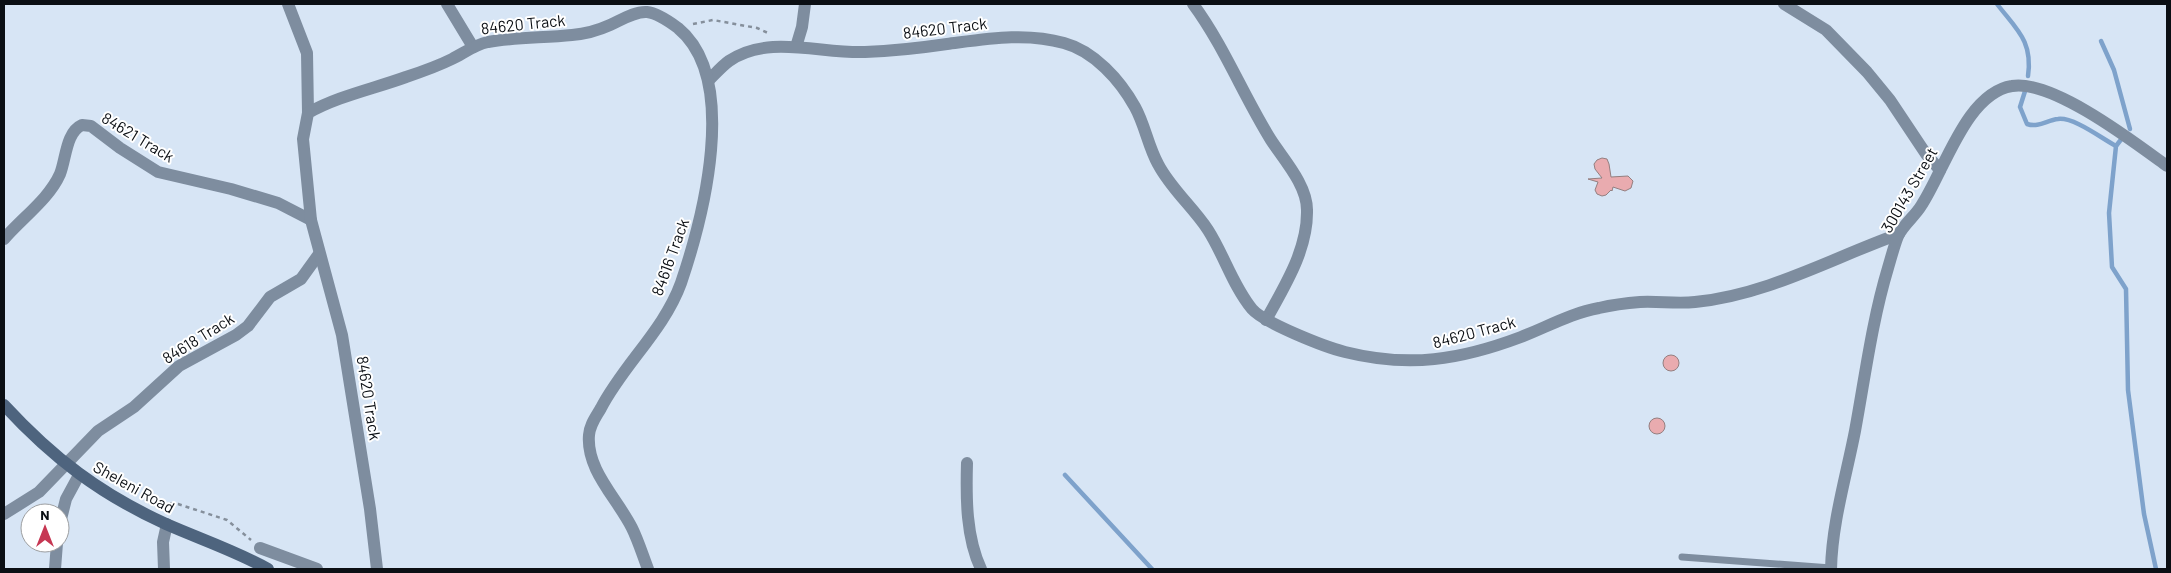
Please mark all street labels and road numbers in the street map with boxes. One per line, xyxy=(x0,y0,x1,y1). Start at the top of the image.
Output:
street label: 84620 Track xyxy=(480,10,566,37)
street label: 84620 Track xyxy=(902,13,988,42)
street label: 84621 Track xyxy=(99,108,178,166)
street label: 300143 Street xyxy=(1876,144,1941,236)
street label: 84616 Track xyxy=(647,216,692,298)
street label: 84618 Track xyxy=(158,308,237,367)
street label: 84620 Track xyxy=(1430,311,1517,352)
street label: 84620 Track xyxy=(353,355,386,441)
street label: Sheleni Road xyxy=(90,456,178,517)

